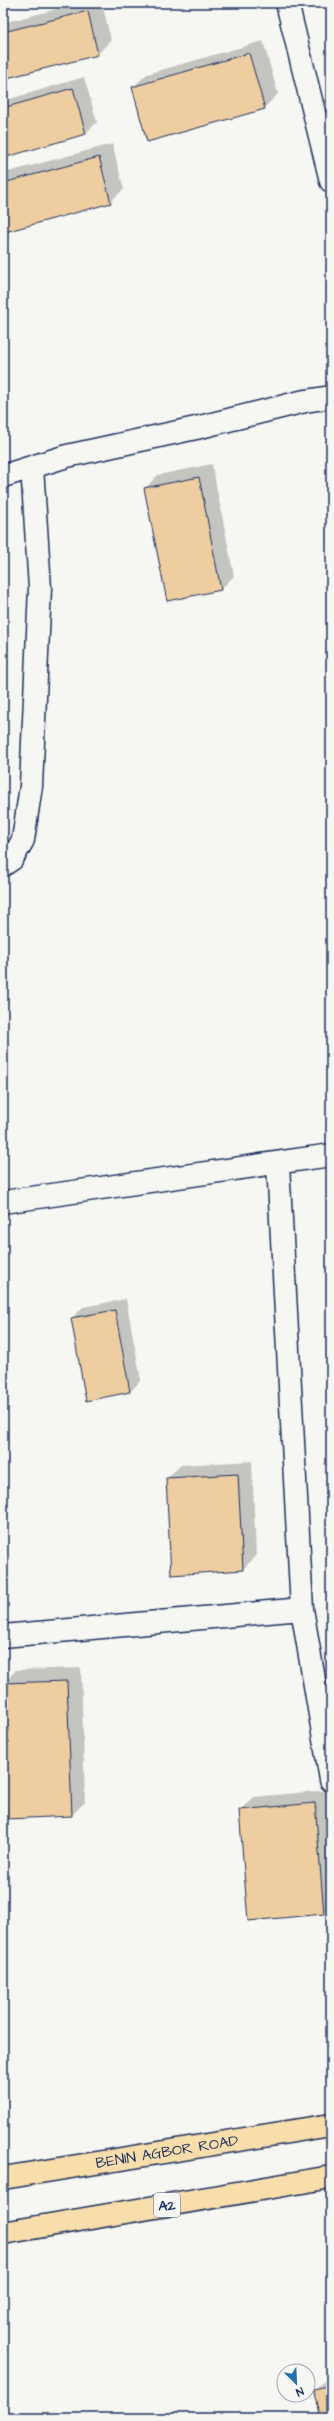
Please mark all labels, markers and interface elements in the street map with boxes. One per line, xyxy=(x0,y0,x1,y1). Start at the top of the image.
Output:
street label: BENIN AGBOR ROAD xyxy=(94,2130,240,2174)
road number: A2 xyxy=(154,2193,180,2217)
north arrow xyxy=(276,2363,316,2403)
text: N xyxy=(294,2383,306,2400)

